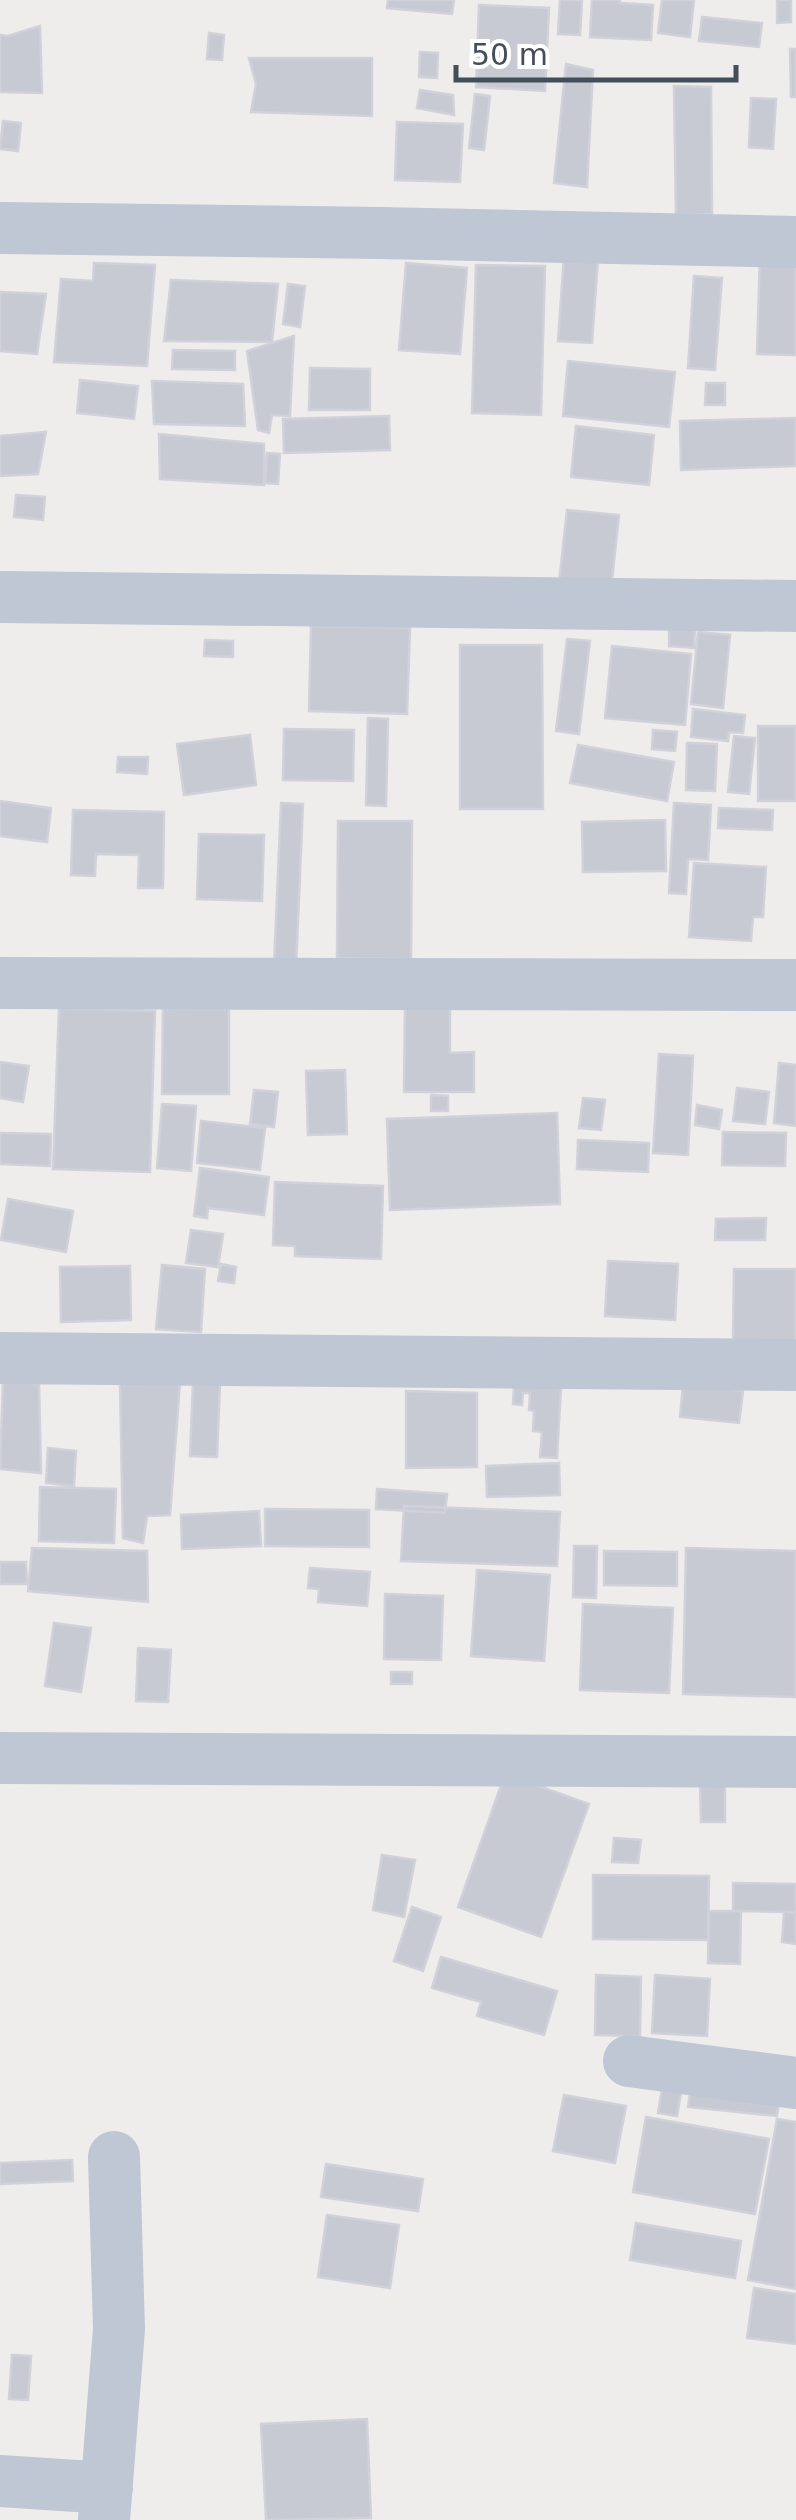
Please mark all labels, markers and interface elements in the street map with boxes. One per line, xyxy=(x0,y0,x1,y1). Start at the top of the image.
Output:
scale bar xyxy=(456,20,736,82)
text: 50 m xyxy=(471,37,548,72)

